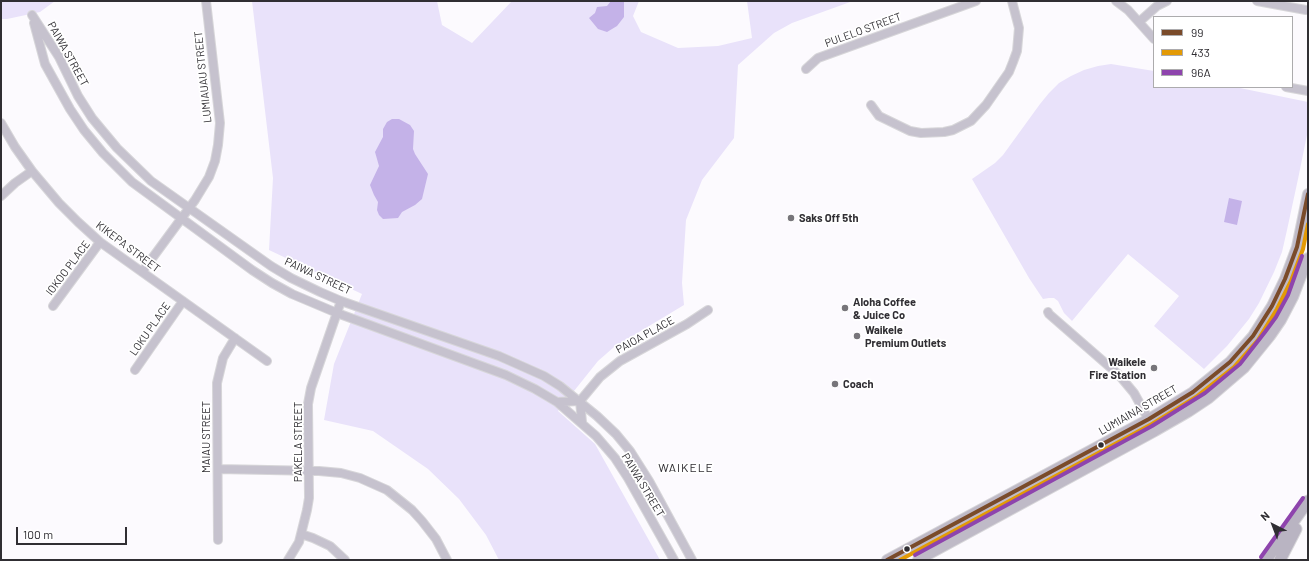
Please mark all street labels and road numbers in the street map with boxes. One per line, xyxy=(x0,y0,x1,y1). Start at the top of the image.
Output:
street label: PULELO STREET xyxy=(823,10,903,50)
street label: PAIWA STREET xyxy=(45,19,91,89)
street label: LUMIAUAU STREET xyxy=(192,30,214,124)
street label: KIKEPA STREET xyxy=(93,219,163,275)
street label: IOKOO PLACE xyxy=(43,238,93,298)
street label: PAIWA STREET xyxy=(283,255,353,297)
street label: LOKU PLACE xyxy=(127,300,173,358)
street label: PAIOA PLACE xyxy=(614,314,676,356)
street label: LUMIAINA STREET xyxy=(1096,382,1180,438)
street label: MAIAU STREET xyxy=(199,401,213,473)
street label: PAKELA STREET xyxy=(291,402,305,482)
street label: PAIWA STREET xyxy=(619,451,667,519)

